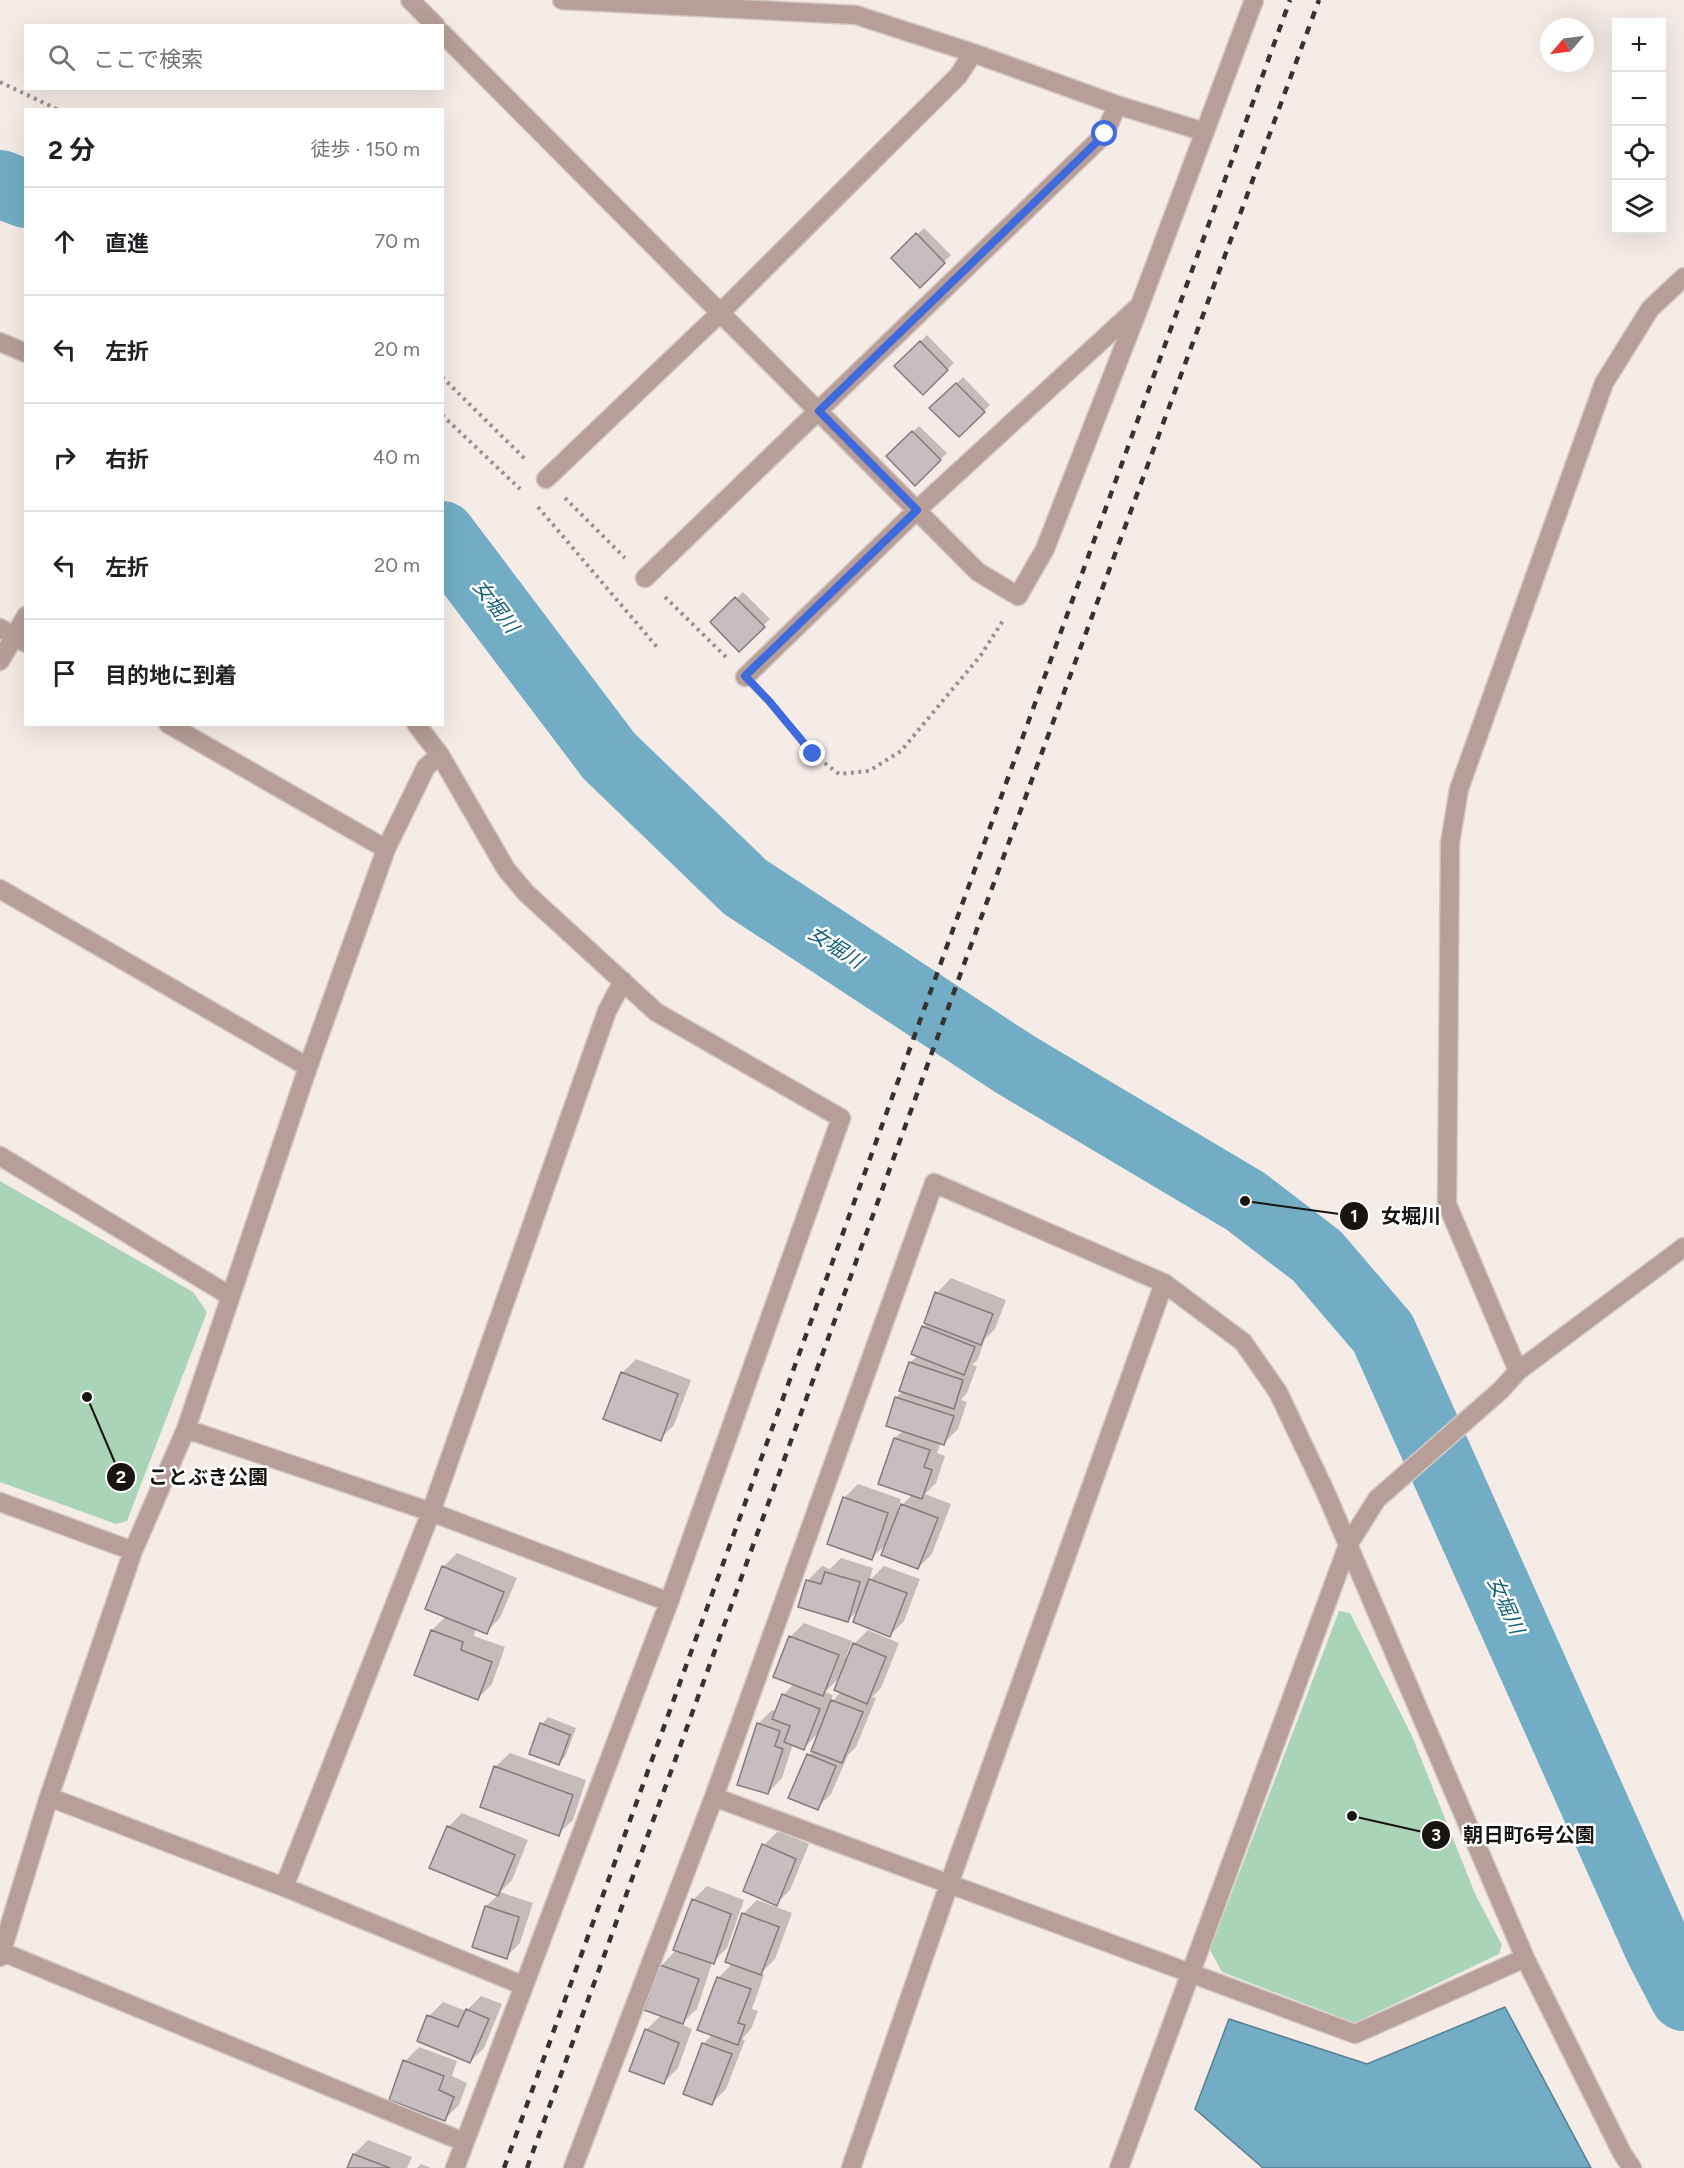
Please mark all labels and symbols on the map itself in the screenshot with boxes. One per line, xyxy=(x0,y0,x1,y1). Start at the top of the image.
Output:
north arrow xyxy=(1540,18,1594,72)
route start xyxy=(1091,120,1117,146)
water label: 女堀川 xyxy=(468,575,525,639)
route end xyxy=(799,740,825,766)
water label: 女堀川 xyxy=(804,921,869,974)
callout: 女堀川 xyxy=(1339,1197,1453,1235)
text: 女堀川 xyxy=(1381,1204,1441,1228)
text: 1 xyxy=(1350,1205,1358,1227)
callout: ことぶき公園 xyxy=(106,1458,280,1496)
text: ことぶき公園 xyxy=(148,1465,268,1489)
text: 2 xyxy=(116,1466,126,1488)
water label: 女堀川 xyxy=(1483,1573,1530,1639)
callout: 朝日町6号公園 xyxy=(1421,1816,1607,1854)
text: 朝日町6号公園 xyxy=(1463,1823,1595,1847)
text: 3 xyxy=(1431,1824,1441,1846)

